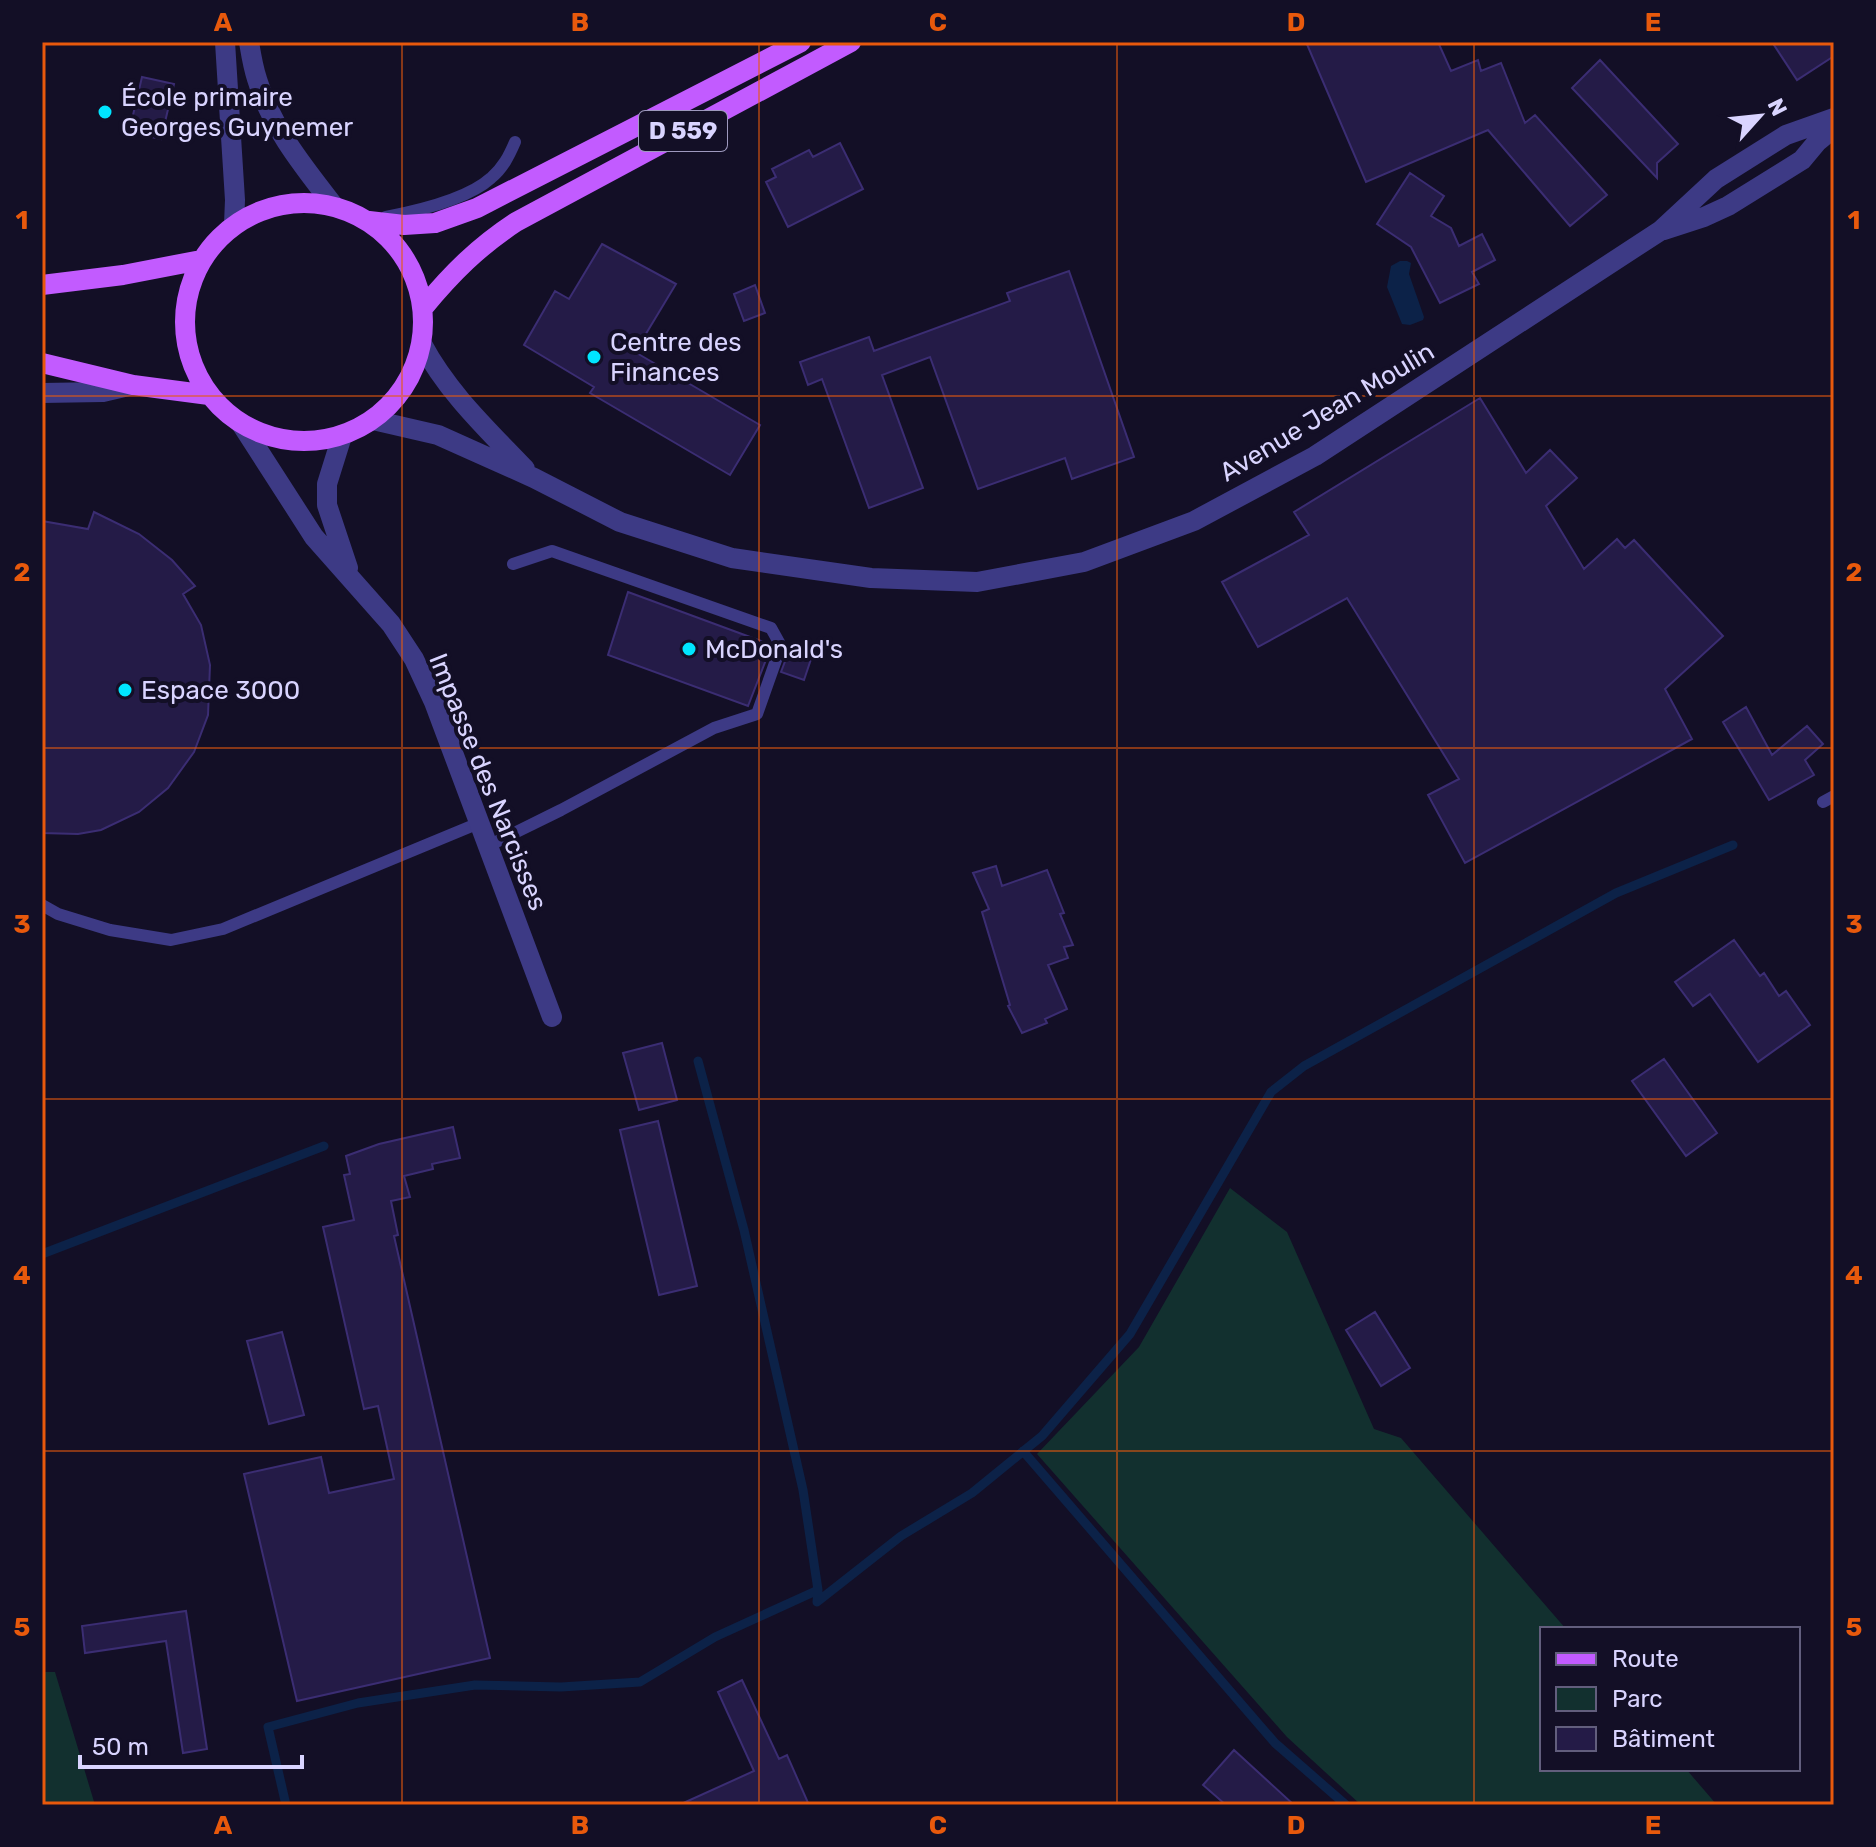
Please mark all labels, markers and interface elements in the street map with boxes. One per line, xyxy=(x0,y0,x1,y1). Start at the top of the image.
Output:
text: A xyxy=(214,7,233,38)
text: B xyxy=(571,7,589,38)
text: C xyxy=(929,7,947,38)
text: D xyxy=(1287,7,1305,38)
text: E xyxy=(1645,7,1661,38)
north arrow xyxy=(1720,76,1800,156)
place label: École primaire Georges Guynemer xyxy=(121,82,353,143)
text: N xyxy=(1762,94,1793,120)
marker: École primaire Georges Guynemer xyxy=(96,103,114,121)
road number: D 559 xyxy=(639,111,727,151)
text: 1 xyxy=(16,205,28,236)
text: 1 xyxy=(1848,205,1860,236)
place label: Centre des Finances xyxy=(610,327,741,388)
street label: Avenue Jean Moulin xyxy=(1214,336,1440,488)
marker: Centre des Finances xyxy=(585,348,603,366)
text: 2 xyxy=(14,557,30,588)
text: 2 xyxy=(1846,557,1862,588)
place label: McDonald's xyxy=(705,634,843,665)
marker: McDonald's xyxy=(680,640,698,658)
street label: Impasse des Narcisses xyxy=(422,649,554,915)
place label: Espace 3000 xyxy=(141,675,300,706)
marker: Espace 3000 xyxy=(116,681,134,699)
text: 3 xyxy=(13,909,31,940)
text: 3 xyxy=(1845,909,1863,940)
text: 4 xyxy=(13,1260,31,1291)
text: 4 xyxy=(1845,1260,1863,1291)
text: 5 xyxy=(14,1612,30,1643)
text: 5 xyxy=(1846,1612,1862,1643)
legend xyxy=(1540,1627,1800,1771)
text: Route xyxy=(1612,1645,1679,1673)
text: Parc xyxy=(1612,1685,1663,1713)
scale bar xyxy=(80,1719,302,1769)
text: Bâtiment xyxy=(1612,1725,1715,1753)
text: 50 m xyxy=(92,1733,149,1761)
text: A xyxy=(214,1810,233,1841)
text: B xyxy=(571,1810,589,1841)
text: C xyxy=(929,1810,947,1841)
text: D xyxy=(1287,1810,1305,1841)
text: E xyxy=(1645,1810,1661,1841)

